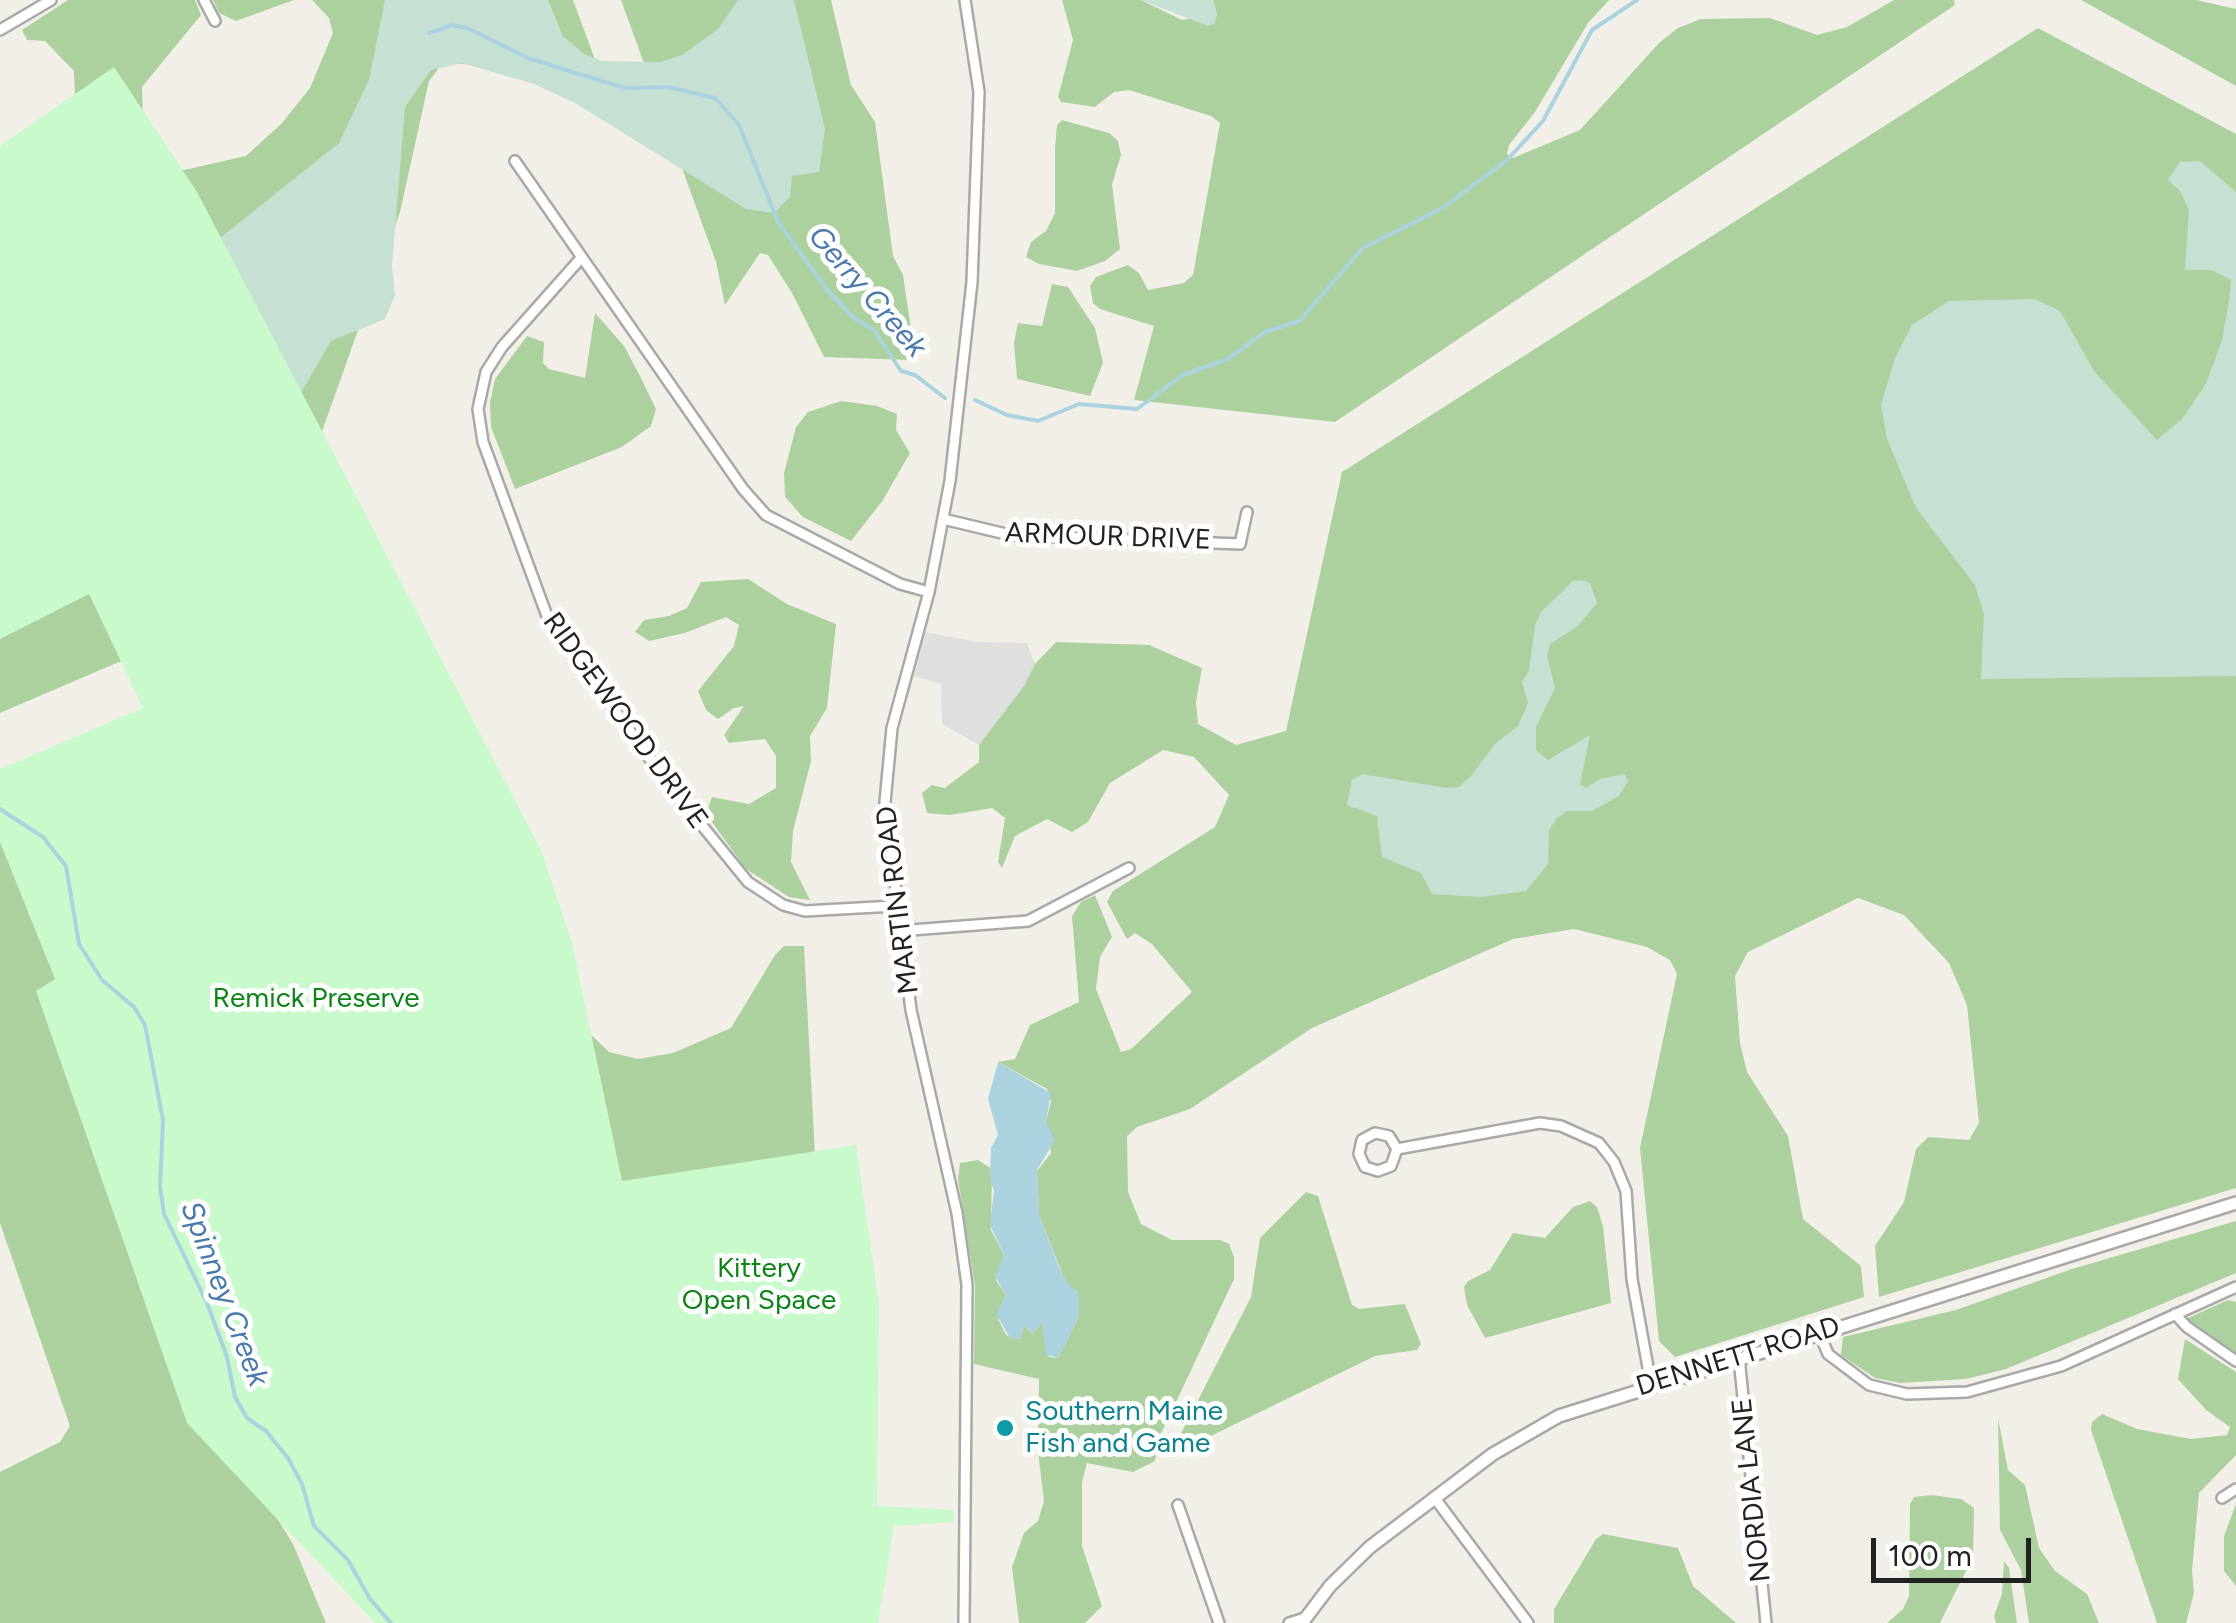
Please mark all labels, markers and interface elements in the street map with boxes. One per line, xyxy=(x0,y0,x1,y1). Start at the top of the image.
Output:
water label: Gerry Creek xyxy=(800,219,934,365)
street label: ARMOUR DRIVE xyxy=(1004,517,1212,557)
street label: RIDGEWOOD DRIVE xyxy=(535,606,715,836)
street label: MARTIN ROAD xyxy=(870,804,926,996)
park label: Remick Preserve xyxy=(213,982,419,1016)
water label: Spinney Creek xyxy=(172,1196,276,1392)
park label: Kittery Open Space xyxy=(682,1252,836,1318)
street label: DENNETT ROAD xyxy=(1632,1310,1844,1404)
place label: Southern Maine Fish and Game xyxy=(1025,1395,1223,1461)
street label: NORDIA LANE xyxy=(1726,1396,1778,1584)
marker: Southern Maine Fish and Game xyxy=(994,1417,1016,1439)
scale bar xyxy=(1876,1518,2036,1580)
text: 100 m xyxy=(1888,1537,1972,1574)

